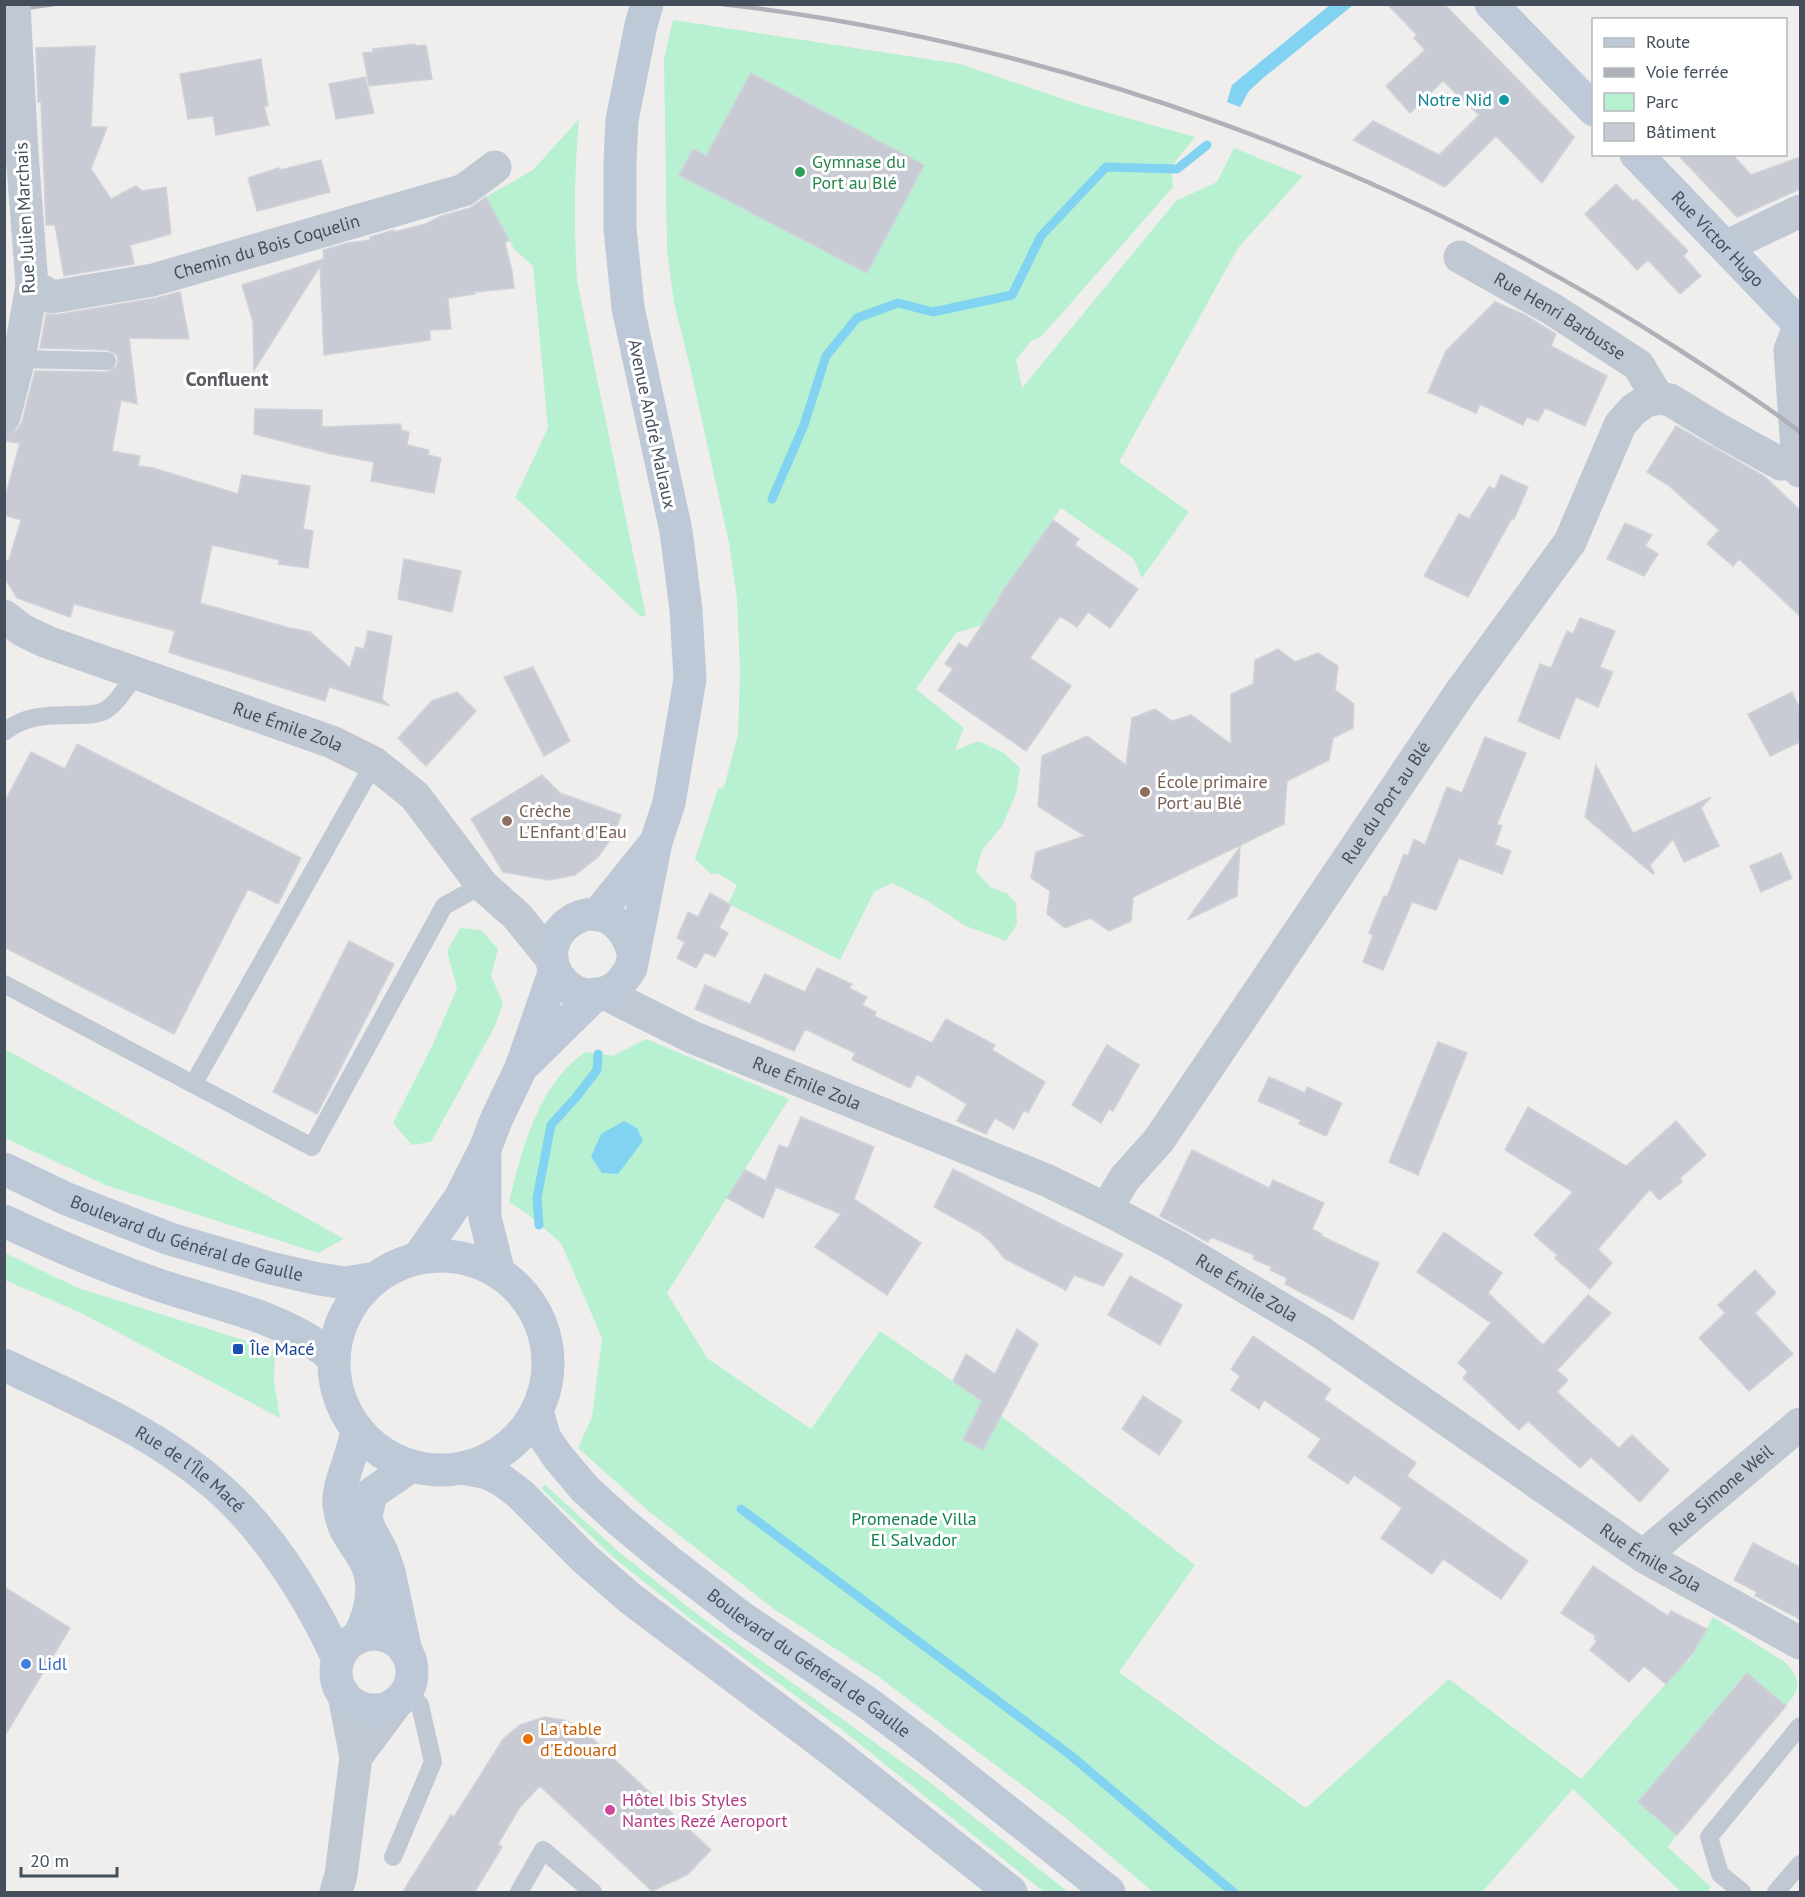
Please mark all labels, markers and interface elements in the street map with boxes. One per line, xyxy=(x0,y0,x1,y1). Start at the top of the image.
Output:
legend xyxy=(1592,18,1787,156)
text: Route xyxy=(1646,30,1690,53)
text: Voie ferrée xyxy=(1645,60,1729,83)
place label: Notre Nid xyxy=(1417,88,1492,111)
text: Parc xyxy=(1646,90,1679,113)
marker: Notre Nid xyxy=(1497,93,1511,107)
text: Bâtiment xyxy=(1646,120,1716,143)
street label: Rue Julien Marchais xyxy=(9,142,40,294)
place label: Gymnase du Port au Blé xyxy=(812,150,906,194)
marker: Gymnase du Port au Blé xyxy=(793,165,807,179)
street label: Rue Victor Hugo xyxy=(1667,186,1769,292)
street label: Chemin du Bois Coquelin xyxy=(171,209,362,284)
street label: Rue Henri Barbusse xyxy=(1490,267,1630,365)
street label: Avenue André Malraux xyxy=(623,337,682,511)
district label: Confluent xyxy=(186,366,268,392)
street label: Rue Émile Zola xyxy=(230,696,347,757)
street label: Rue du Port au Blé xyxy=(1336,736,1435,868)
place label: École primaire Port au Blé xyxy=(1157,770,1268,814)
marker: École primaire Port au Blé xyxy=(1138,785,1152,799)
place label: Crèche L'Enfant d'Eau xyxy=(519,799,627,843)
marker: Crèche L'Enfant d'Eau xyxy=(500,814,514,828)
street label: Rue Émile Zola xyxy=(749,1051,865,1115)
street label: Boulevard du Général de Gaulle xyxy=(67,1189,305,1286)
street label: Rue Émile Zola xyxy=(1192,1248,1302,1327)
place label: Île Macé xyxy=(249,1337,314,1360)
marker: Île Macé xyxy=(231,1342,245,1356)
street label: Rue de l'Île Macé xyxy=(131,1420,250,1517)
street label: Rue Simone Weil xyxy=(1664,1439,1778,1541)
park label: Promenade Villa El Salvador xyxy=(851,1507,977,1551)
street label: Rue Émile Zola xyxy=(1596,1518,1706,1597)
street label: Boulevard du Général de Gaulle xyxy=(703,1583,915,1742)
place label: Lidl xyxy=(38,1652,68,1675)
marker: Lidl xyxy=(19,1657,33,1671)
place label: La table d'Edouard xyxy=(540,1717,617,1761)
marker: La table d'Edouard xyxy=(521,1732,535,1746)
place label: Hôtel Ibis Styles Nantes Rezé Aeroport xyxy=(622,1788,788,1832)
marker: Hôtel Ibis Styles Nantes Rezé Aeroport xyxy=(603,1803,617,1817)
scale bar xyxy=(21,1840,117,1878)
text: 20 m xyxy=(30,1849,69,1872)

